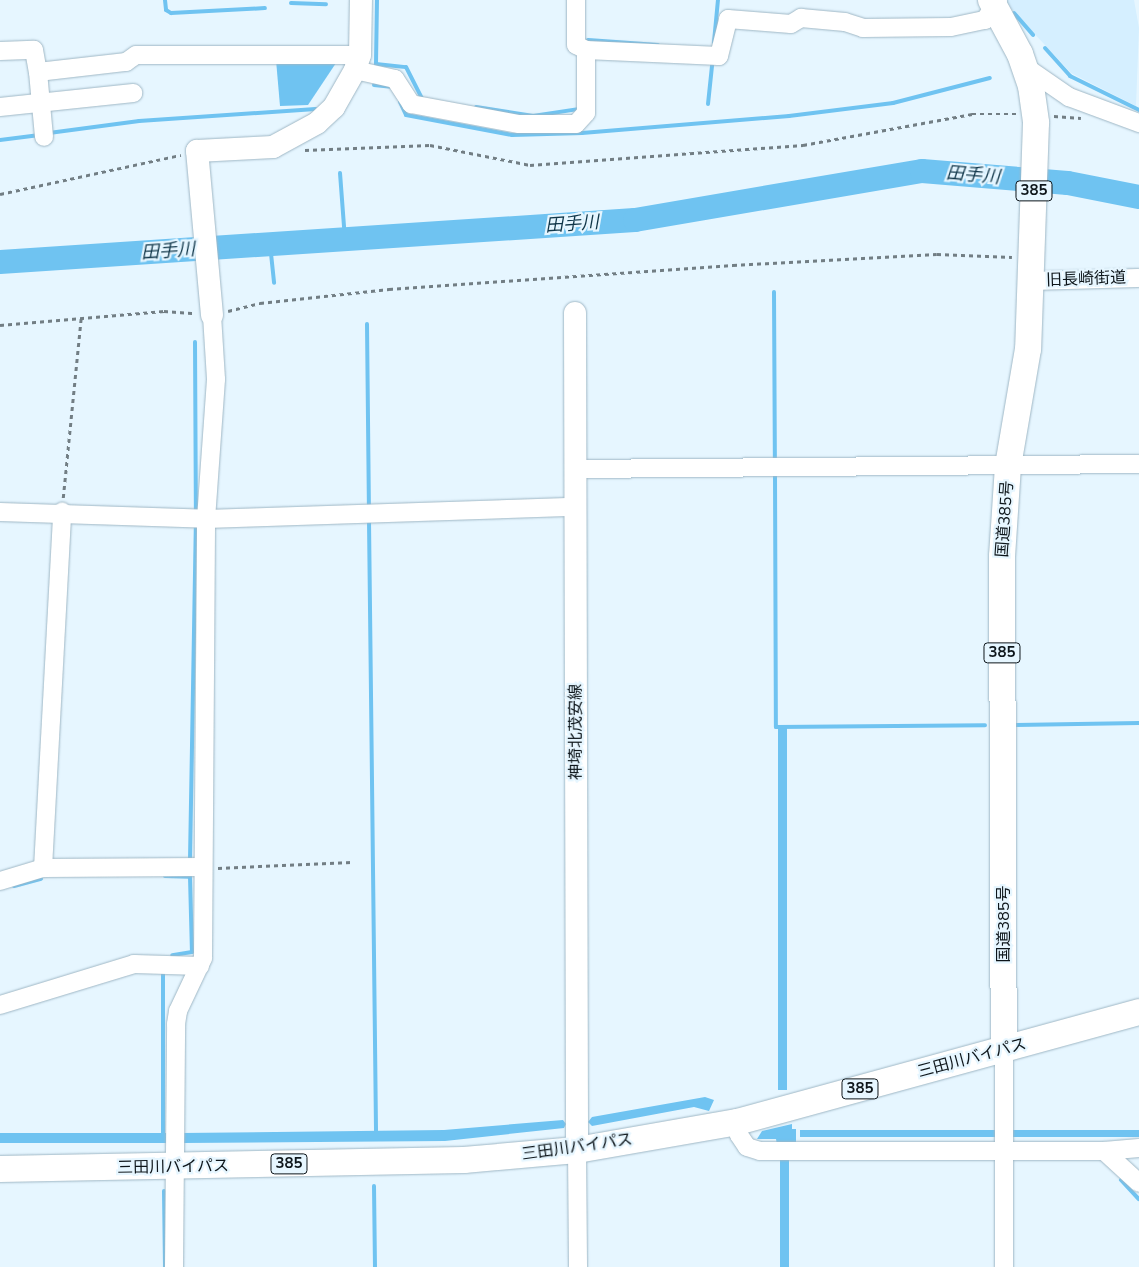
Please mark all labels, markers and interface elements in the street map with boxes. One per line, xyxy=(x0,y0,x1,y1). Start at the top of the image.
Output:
water label: 田手川 xyxy=(945,162,1001,188)
road number: 385 xyxy=(1015,178,1053,204)
water label: 田手川 xyxy=(544,211,600,237)
water label: 田手川 xyxy=(140,238,196,264)
street label: 旧長崎街道 xyxy=(1046,268,1126,290)
street label: 国道385号 xyxy=(993,480,1017,558)
road number: 385 xyxy=(983,640,1021,666)
street label: 神埼北茂安線 xyxy=(566,684,586,780)
street label: 国道385号 xyxy=(994,886,1014,962)
street label: 三田川バイパス xyxy=(915,1034,1029,1082)
road number: 385 xyxy=(841,1076,879,1102)
street label: 三田川バイパス xyxy=(520,1130,634,1164)
road number: 385 xyxy=(270,1152,308,1176)
street label: 三田川バイパス xyxy=(117,1156,229,1178)

